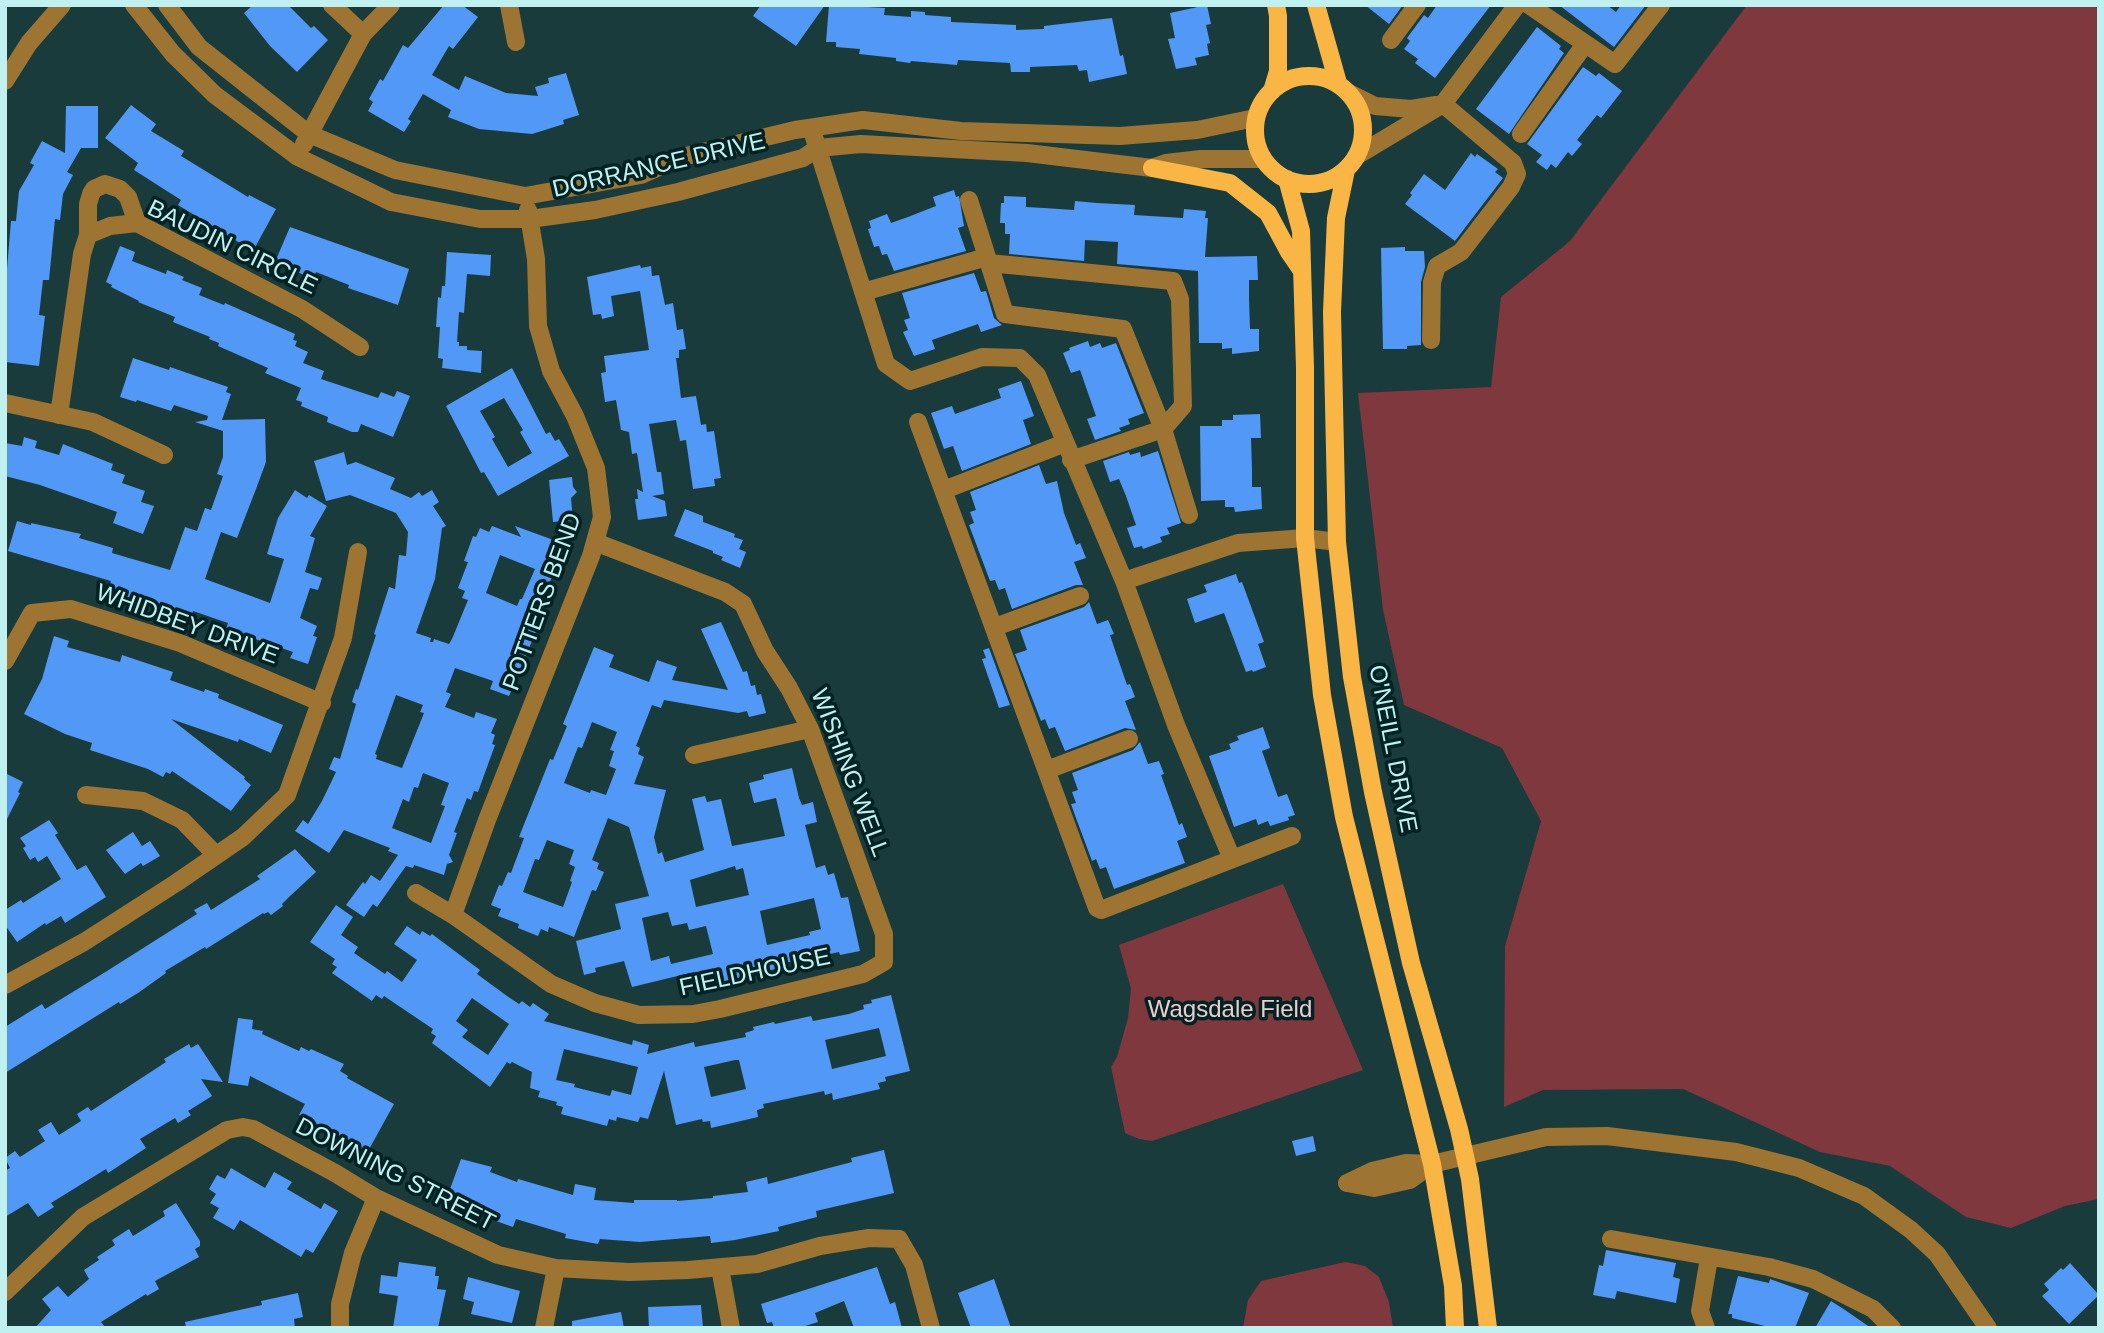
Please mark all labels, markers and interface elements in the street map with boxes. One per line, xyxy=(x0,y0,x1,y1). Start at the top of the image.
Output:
street label: DORRANCE DRIVE xyxy=(550,128,768,204)
street label: BAUDIN CIRCLE xyxy=(142,194,322,302)
street label: POTTERS BEND xyxy=(498,509,588,695)
street label: WHIDBEY DRIVE xyxy=(92,579,282,671)
street label: O'NEILL DRIVE xyxy=(1362,663,1422,835)
street label: WISHING WELL xyxy=(804,685,894,861)
street label: FIELDHOUSE xyxy=(677,943,833,1003)
park label: Wagsdale Field xyxy=(1148,996,1312,1024)
street label: DOWNING STREET xyxy=(290,1112,500,1238)

